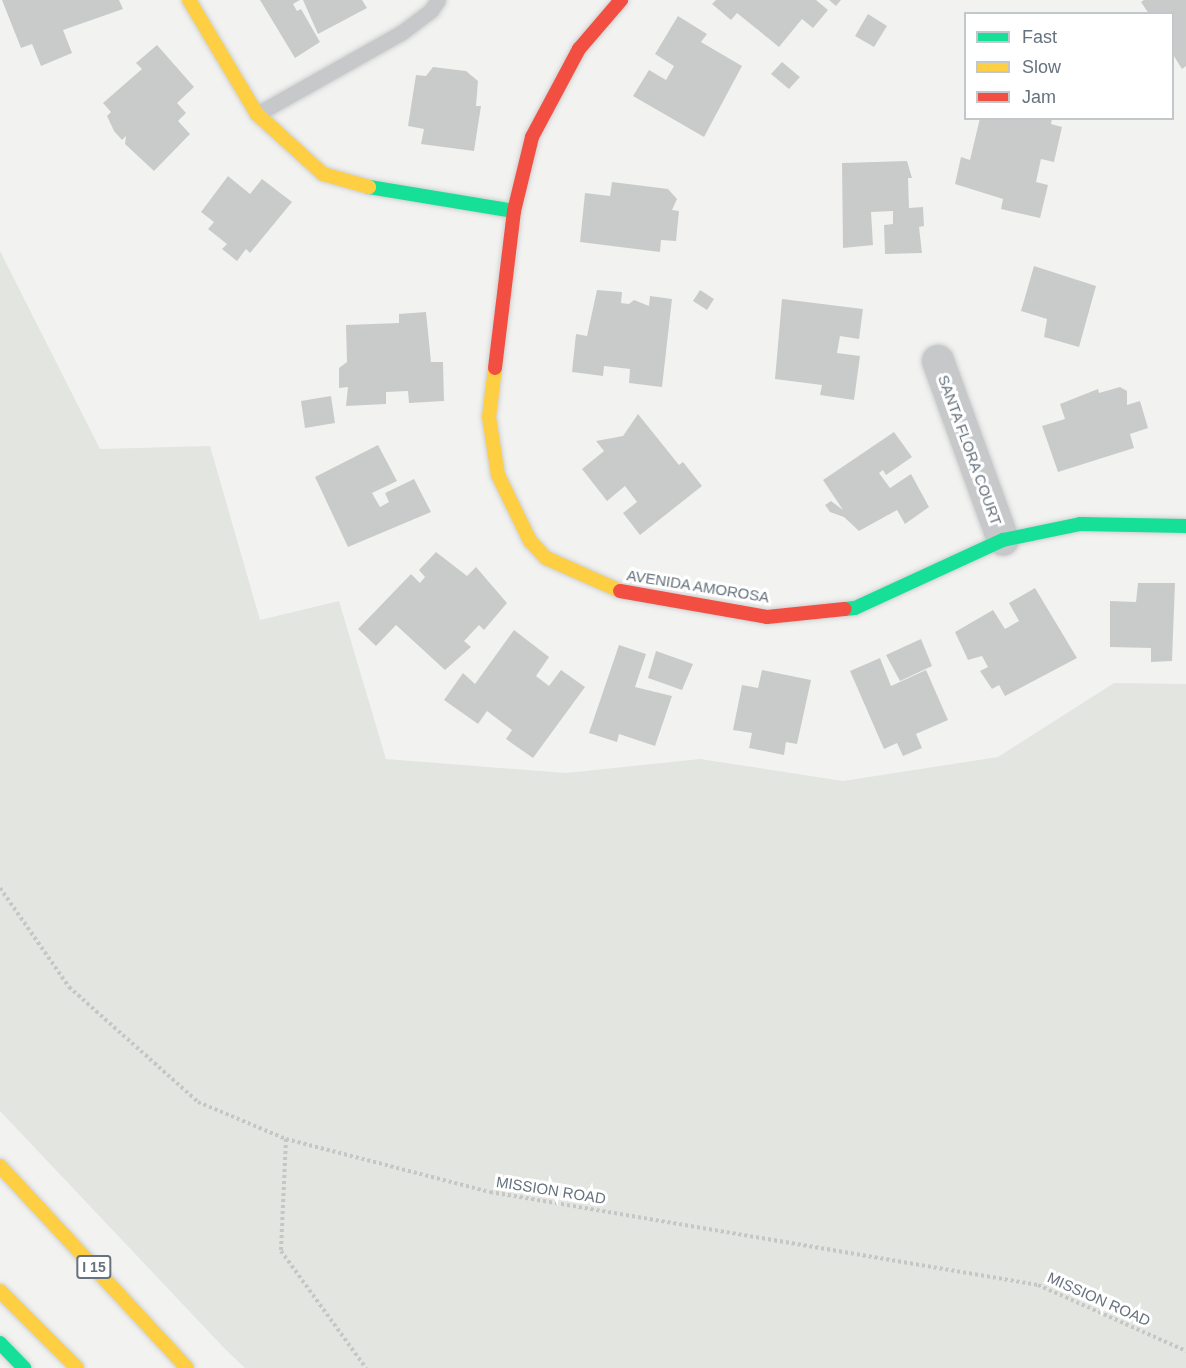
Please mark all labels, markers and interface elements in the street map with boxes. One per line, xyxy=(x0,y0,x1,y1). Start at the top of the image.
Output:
legend xyxy=(964,12,1174,120)
text: Fast xyxy=(1022,27,1057,47)
text: Slow xyxy=(1022,57,1061,77)
text: Jam xyxy=(1022,87,1056,107)
street label: SANTA FLORA COURT xyxy=(934,372,1006,528)
street label: AVENIDA AMOROSA xyxy=(625,566,771,606)
street label: MISSION ROAD xyxy=(495,1172,607,1208)
road number: I 15 xyxy=(76,1256,112,1278)
street label: MISSION ROAD xyxy=(1045,1268,1153,1330)

